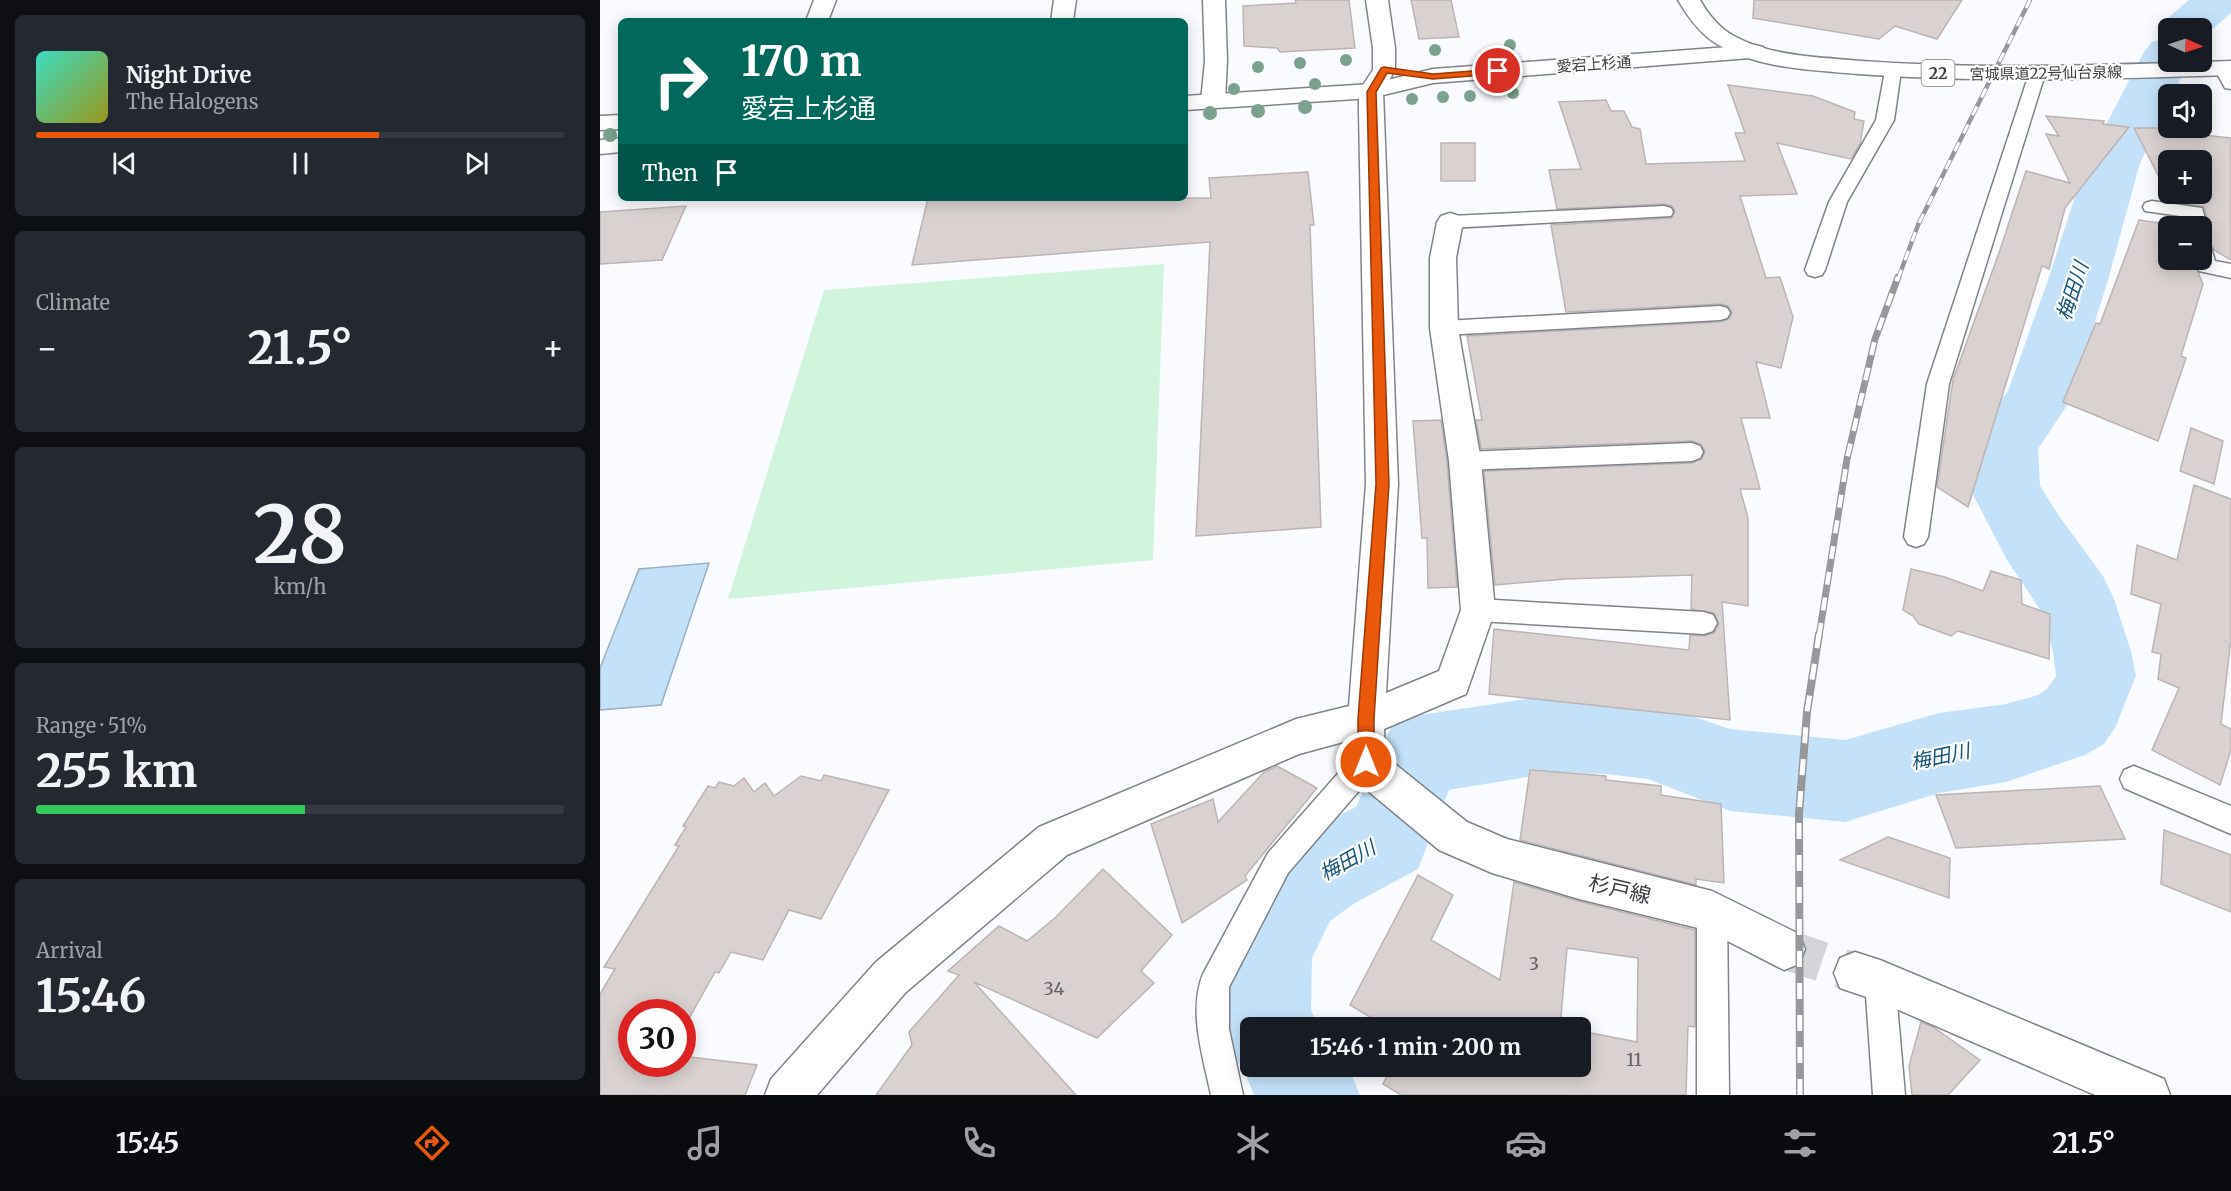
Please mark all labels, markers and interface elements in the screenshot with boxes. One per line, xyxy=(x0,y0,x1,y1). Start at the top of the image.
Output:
north arrow xyxy=(2158,18,2212,72)
map controls xyxy=(2158,18,2212,270)
text: 170 m xyxy=(741,35,862,87)
icon: right xyxy=(642,42,720,120)
pin xyxy=(1472,45,1523,96)
street label: 愛宕上杉通 xyxy=(1556,52,1632,76)
icon: arrive xyxy=(1481,54,1514,87)
road number: 22 xyxy=(1922,60,1954,86)
text: Night Drive xyxy=(126,61,251,89)
street label: 宮城県道22号仙台泉線 xyxy=(1970,62,2122,84)
button: sound xyxy=(2158,84,2212,138)
text: The Halogens xyxy=(126,89,258,114)
text: 愛宕上杉通 xyxy=(741,91,876,125)
icon: previous xyxy=(108,147,141,180)
icon: pause xyxy=(284,147,317,180)
icon: next xyxy=(460,147,493,180)
button: + xyxy=(2158,150,2212,204)
icon: arrive xyxy=(710,156,743,189)
text: Then xyxy=(642,159,698,187)
button: − xyxy=(2158,216,2212,270)
water label: 梅田川 xyxy=(2051,257,2094,323)
text: Climate xyxy=(36,290,110,315)
text: 21.5° xyxy=(248,320,352,376)
text: − xyxy=(36,328,58,369)
text: + xyxy=(542,328,564,369)
text: 28 xyxy=(253,486,347,584)
text: km/h xyxy=(274,574,326,599)
text: Range · 51% xyxy=(36,713,147,738)
position arrow xyxy=(1334,730,1398,794)
water label: 梅田川 xyxy=(1908,737,1974,774)
text: 255 km xyxy=(36,743,197,799)
water label: 梅田川 xyxy=(1315,834,1381,885)
street label: 杉戸線 xyxy=(1586,869,1654,909)
text: Arrival xyxy=(36,938,103,963)
house number: 3 xyxy=(1529,952,1539,975)
text: 15:46 xyxy=(36,968,146,1024)
house number: 34 xyxy=(1043,977,1065,1000)
speed limit sign: 30 xyxy=(618,999,696,1077)
text: 15:46 · 1 min · 200 m xyxy=(1310,1033,1521,1061)
house number: 11 xyxy=(1626,1048,1642,1071)
icon: directions xyxy=(411,1122,453,1164)
icon: music xyxy=(684,1122,726,1164)
icon: phone xyxy=(958,1122,1000,1164)
icon: climate xyxy=(1232,1122,1274,1164)
icon: car xyxy=(1505,1122,1547,1164)
icon: filters xyxy=(1779,1122,1821,1164)
text: 15:45 xyxy=(116,1126,179,1160)
text: 21.5° xyxy=(2052,1126,2115,1160)

